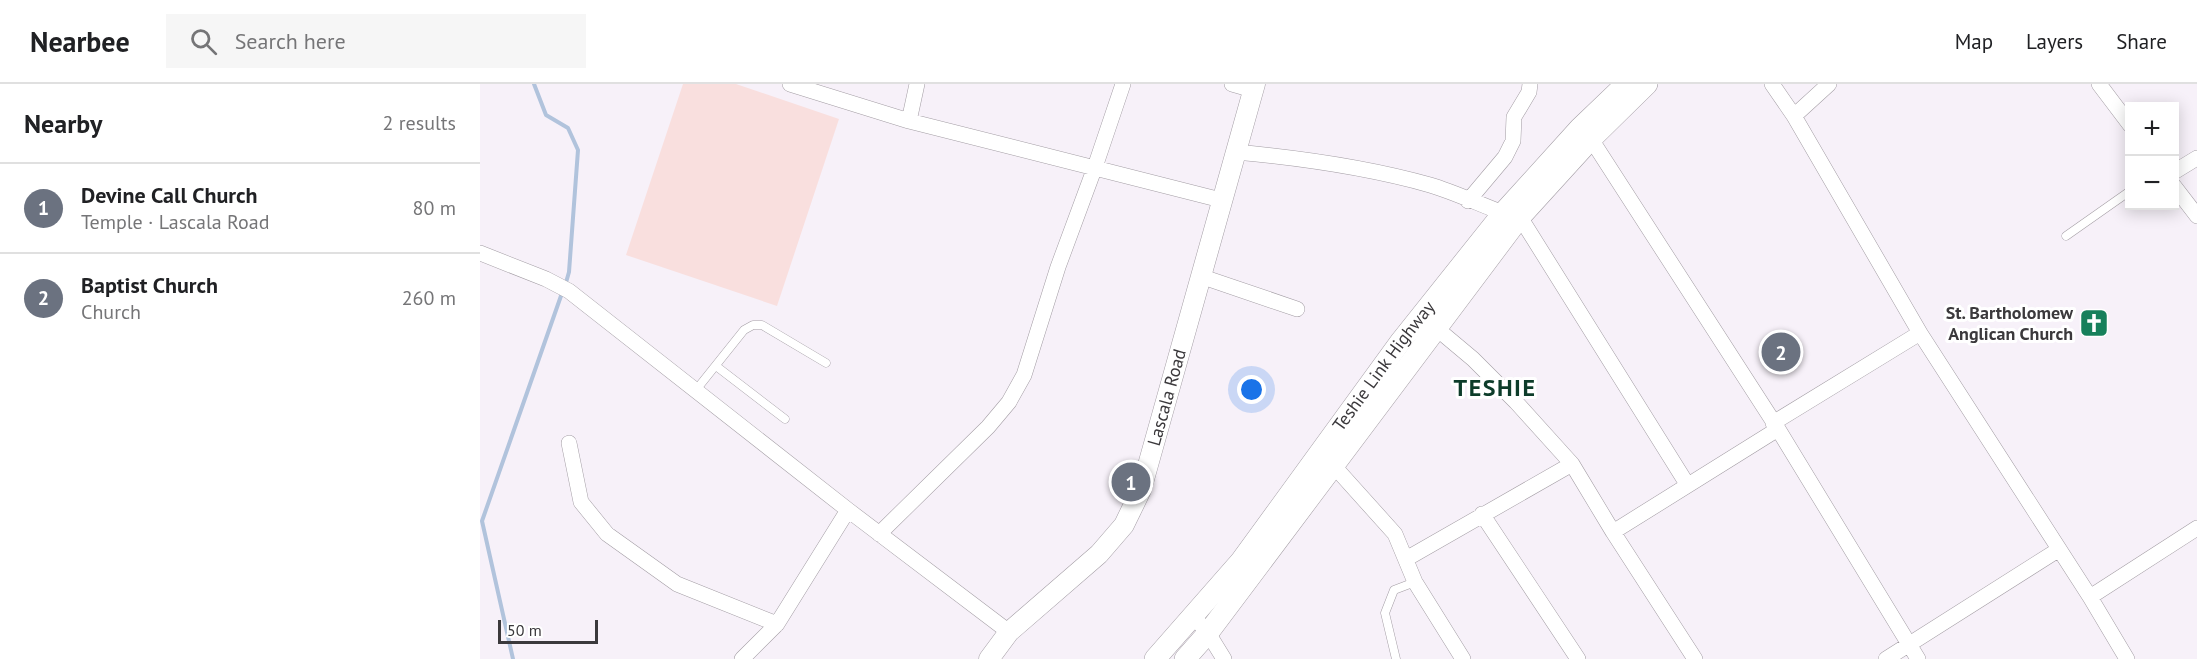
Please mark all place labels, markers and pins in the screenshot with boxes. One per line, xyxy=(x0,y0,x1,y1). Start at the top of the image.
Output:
place label: St. Bartholomew Anglican Church xyxy=(1946,301,2074,345)
church icon: St. Bartholomew Anglican Church xyxy=(2078,307,2110,339)
pin: 2 xyxy=(1762,330,1800,374)
pin: 1 xyxy=(1112,460,1150,504)

